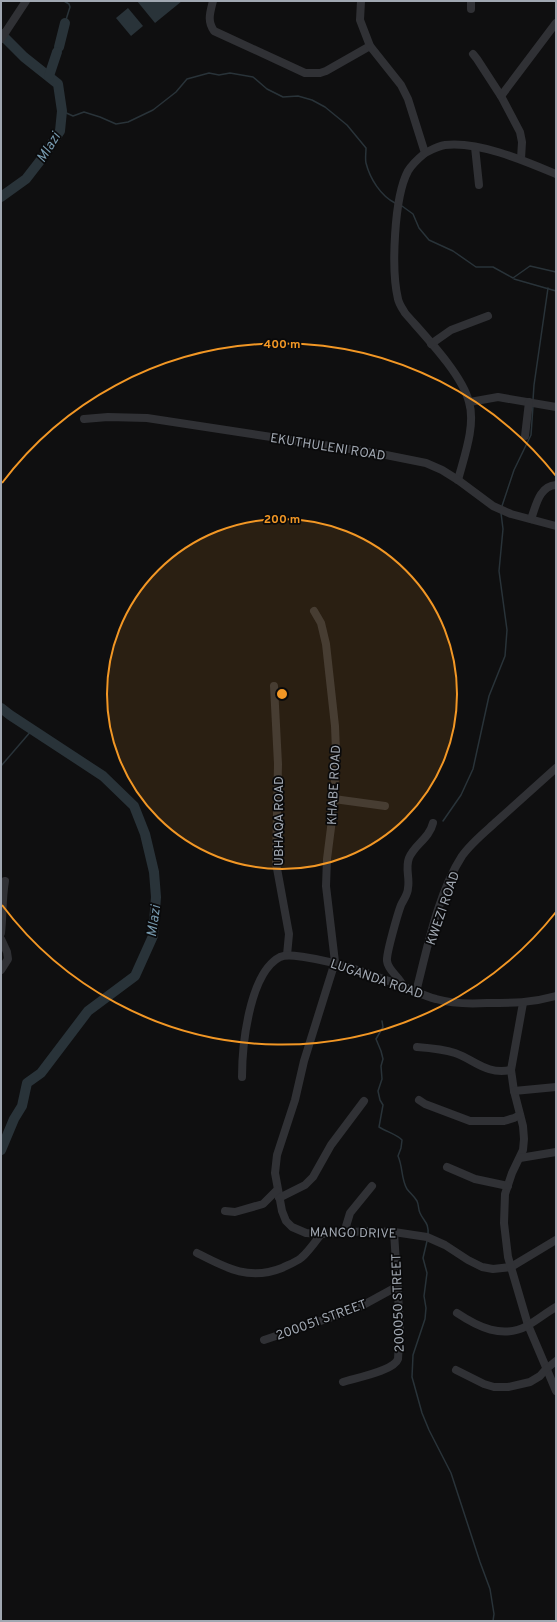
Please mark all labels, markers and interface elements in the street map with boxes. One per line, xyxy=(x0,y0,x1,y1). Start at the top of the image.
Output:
water label: Mlazi xyxy=(34,128,66,166)
text: 400 m xyxy=(263,337,301,353)
street label: EKUTHULENI ROAD xyxy=(269,431,386,465)
text: 200 m xyxy=(264,512,300,528)
centre of rings xyxy=(275,687,289,701)
street label: KHABE ROAD xyxy=(325,745,345,826)
street label: UBHAQA ROAD xyxy=(272,776,288,866)
street label: KWEZI ROAD xyxy=(424,870,464,948)
water label: Mlazi xyxy=(144,903,165,938)
street label: LUGANDA ROAD xyxy=(328,957,425,1003)
street label: MANGO DRIVE xyxy=(310,1225,396,1243)
street label: 200050 STREET xyxy=(389,1253,409,1353)
street label: 200051 STREET xyxy=(274,1297,369,1345)

